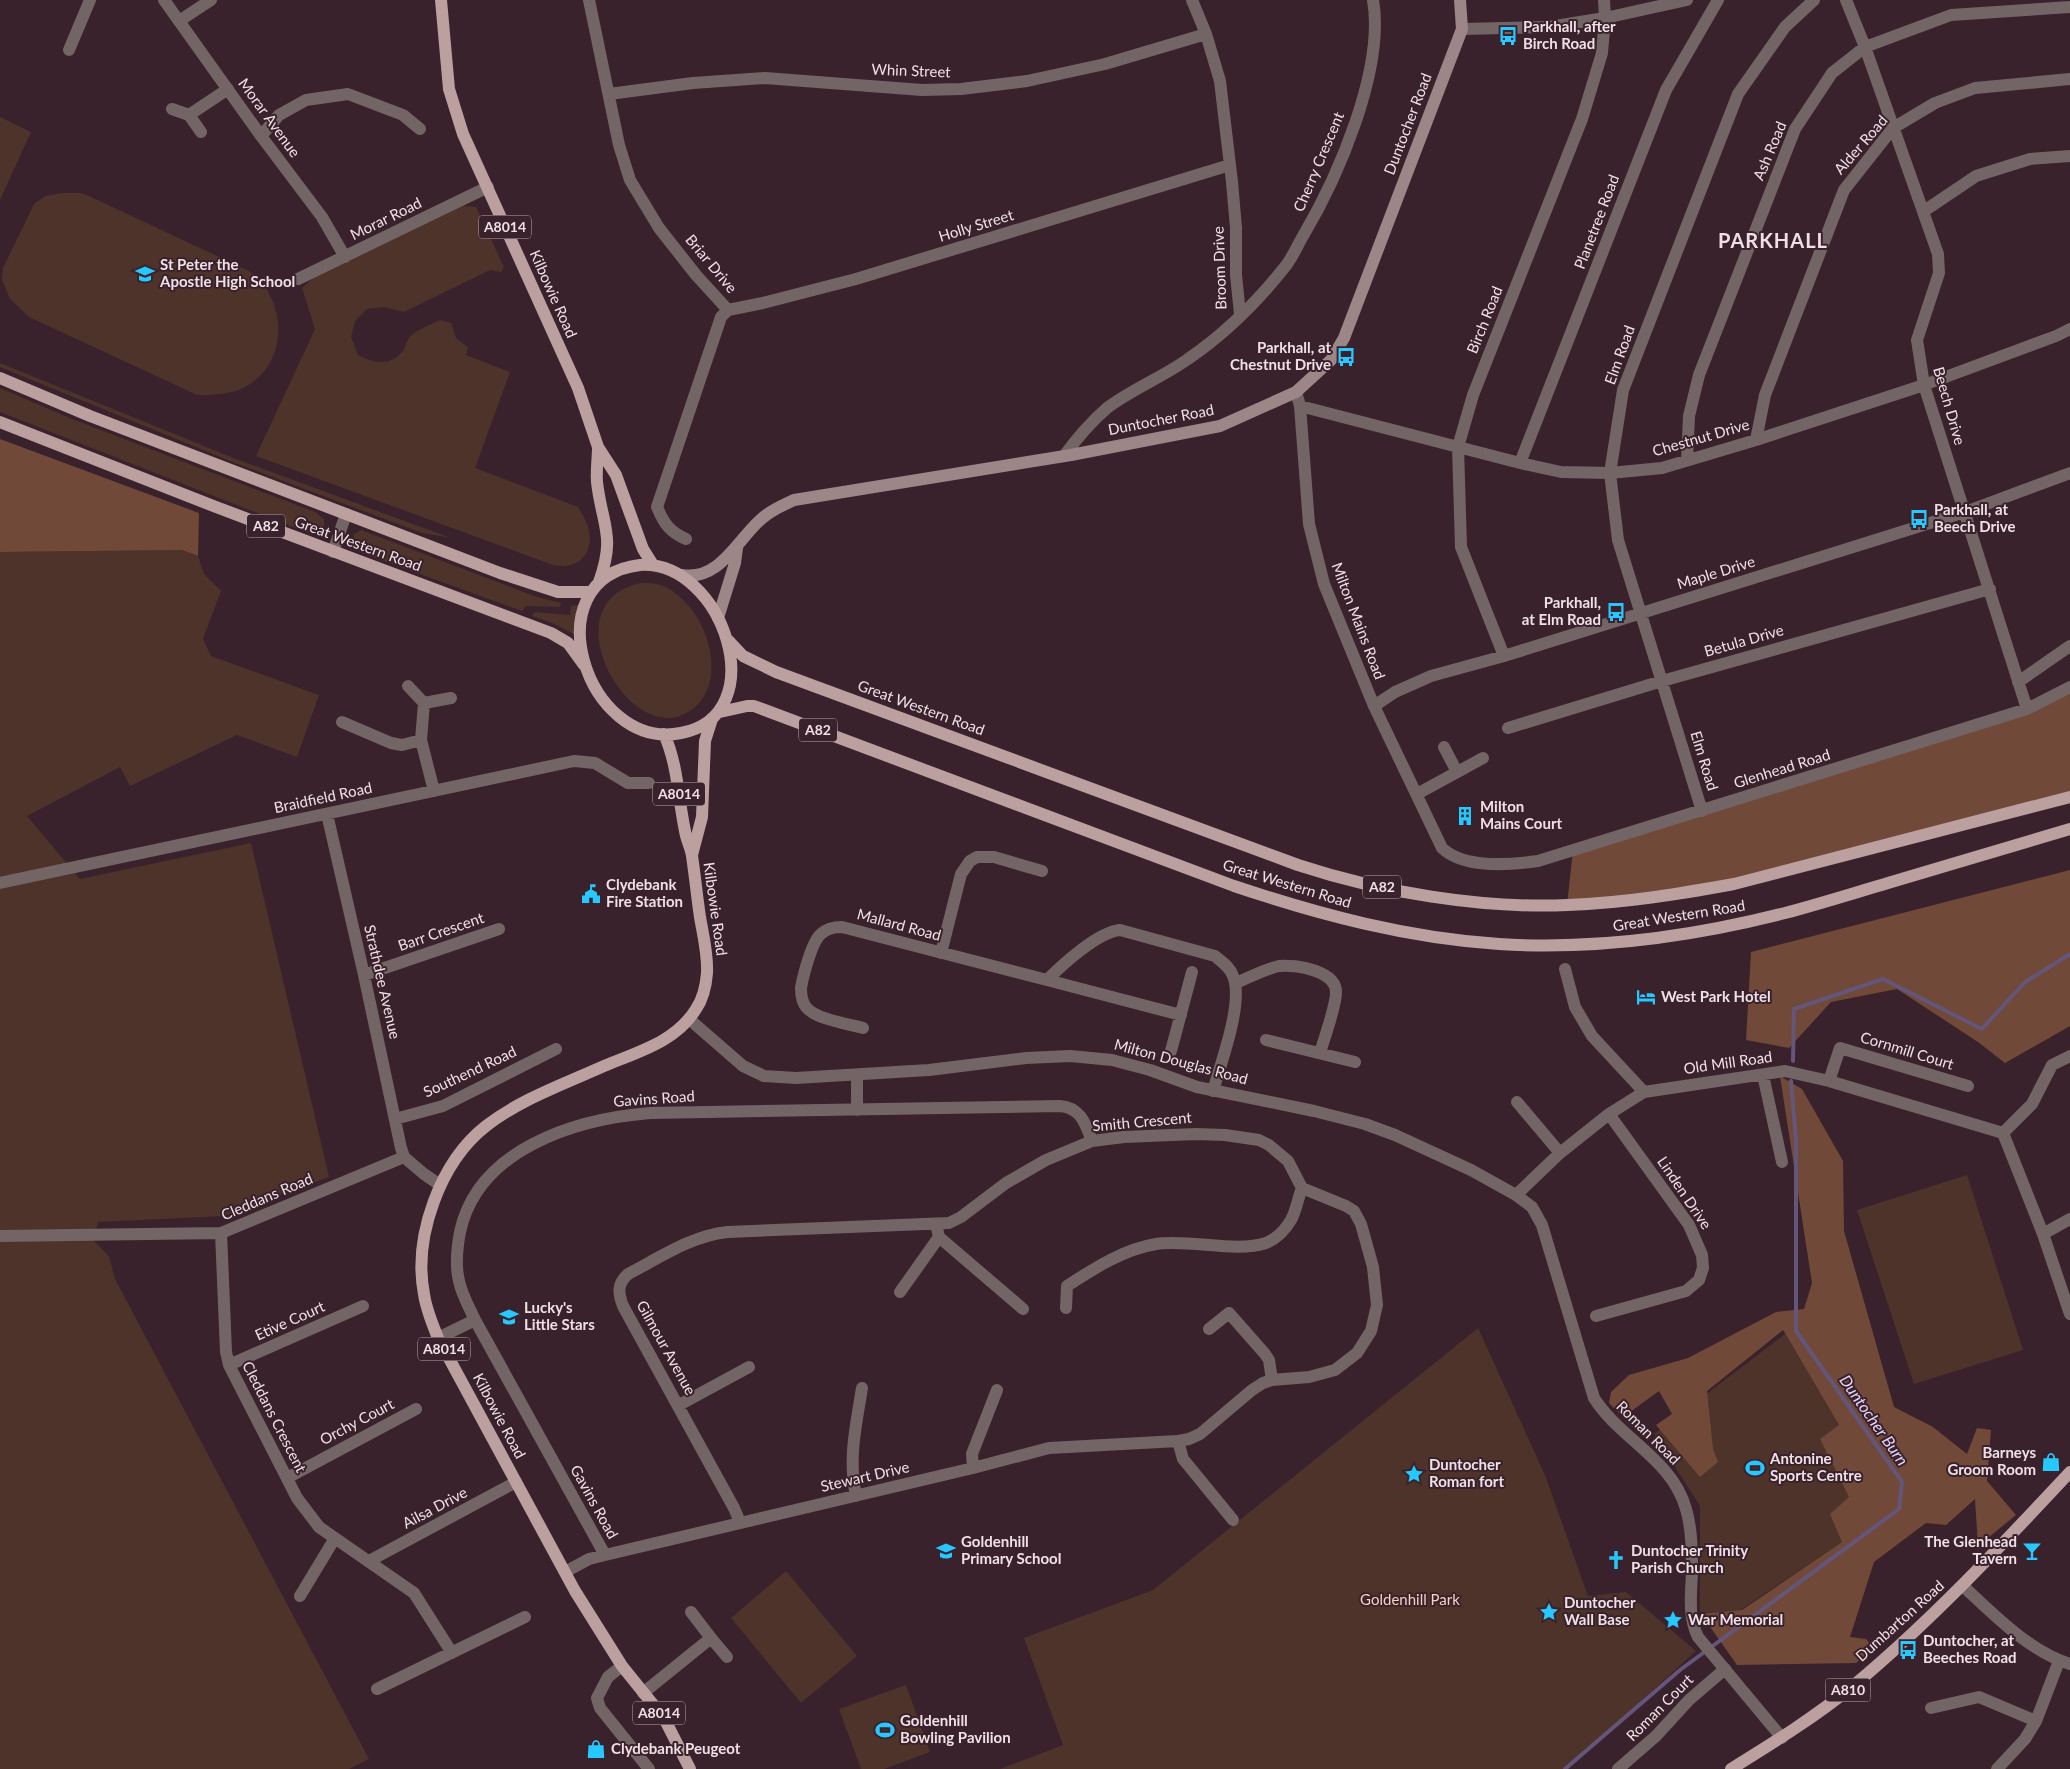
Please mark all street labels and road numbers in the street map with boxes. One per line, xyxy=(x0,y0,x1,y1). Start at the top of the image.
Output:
street label: Whin Street xyxy=(871,60,952,80)
street label: Duntocher Road xyxy=(1379,70,1435,177)
street label: Morar Avenue xyxy=(235,74,305,160)
street label: Cherry Crescent xyxy=(1289,108,1347,214)
street label: Alder Road xyxy=(1830,111,1891,178)
street label: Ash Road xyxy=(1749,118,1790,183)
street label: Planetree Road xyxy=(1570,172,1622,271)
street label: Morar Road xyxy=(347,193,424,243)
street label: Holly Street xyxy=(936,205,1016,245)
road number: A8014 xyxy=(479,216,531,238)
street label: Broom Drive xyxy=(1209,226,1229,310)
street label: Briar Drive xyxy=(682,230,741,296)
street label: Kilbowie Road xyxy=(527,247,581,340)
street label: Birch Road xyxy=(1462,283,1506,356)
street label: Elm Road xyxy=(1600,323,1638,387)
street label: Beech Drive xyxy=(1930,365,1970,447)
street label: Duntocher Road xyxy=(1106,400,1215,438)
street label: Chestnut Drive xyxy=(1650,415,1751,459)
street label: Great Western Road xyxy=(292,512,424,574)
road number: A82 xyxy=(247,514,285,538)
street label: Maple Drive xyxy=(1675,552,1757,592)
street label: Milton Mains Road xyxy=(1328,560,1390,682)
street label: Betula Drive xyxy=(1702,620,1786,660)
street label: Great Western Road xyxy=(855,676,987,738)
road number: A82 xyxy=(799,718,837,742)
street label: Elm Road xyxy=(1687,729,1723,793)
street label: Glenhead Road xyxy=(1731,745,1832,791)
street label: Braidfield Road xyxy=(272,778,374,816)
road number: A8014 xyxy=(653,782,705,806)
street label: Great Western Road xyxy=(1221,855,1354,911)
street label: Kilbowie Road xyxy=(701,861,731,957)
road number: A82 xyxy=(1363,876,1401,899)
street label: Great Western Road xyxy=(1611,896,1746,934)
street label: Mallard Road xyxy=(855,904,943,944)
street label: Barr Crescent xyxy=(395,908,487,954)
street label: Strathdee Avenue xyxy=(361,923,405,1041)
street label: Cornmill Court xyxy=(1858,1027,1957,1073)
street label: Milton Douglas Road xyxy=(1112,1035,1250,1088)
street label: Southend Road xyxy=(420,1042,519,1100)
street label: Old Mill Road xyxy=(1682,1047,1773,1077)
street label: Gavins Road xyxy=(613,1086,695,1110)
street label: Smith Crescent xyxy=(1091,1108,1193,1134)
street label: Linden Drive xyxy=(1654,1153,1716,1232)
street label: Cleddans Road xyxy=(218,1169,315,1223)
street label: Etive Court xyxy=(252,1296,328,1343)
street label: Gilmour Avenue xyxy=(633,1297,700,1398)
road number: A8014 xyxy=(418,1338,470,1360)
street label: Cleddans Crescent xyxy=(239,1358,311,1476)
street label: Kilbowie Road xyxy=(470,1370,530,1461)
street label: Orchy Court xyxy=(316,1394,397,1448)
street label: Roman Road xyxy=(1613,1397,1684,1468)
street label: Stewart Drive xyxy=(819,1457,911,1495)
street label: Gavins Road xyxy=(567,1461,623,1542)
street label: Ailsa Drive xyxy=(399,1483,470,1532)
street label: Dumbarton Road xyxy=(1851,1576,1947,1665)
street label: Roman Court xyxy=(1622,1670,1697,1744)
road number: A810 xyxy=(1826,1678,1870,1702)
road number: A8014 xyxy=(633,1702,685,1725)

